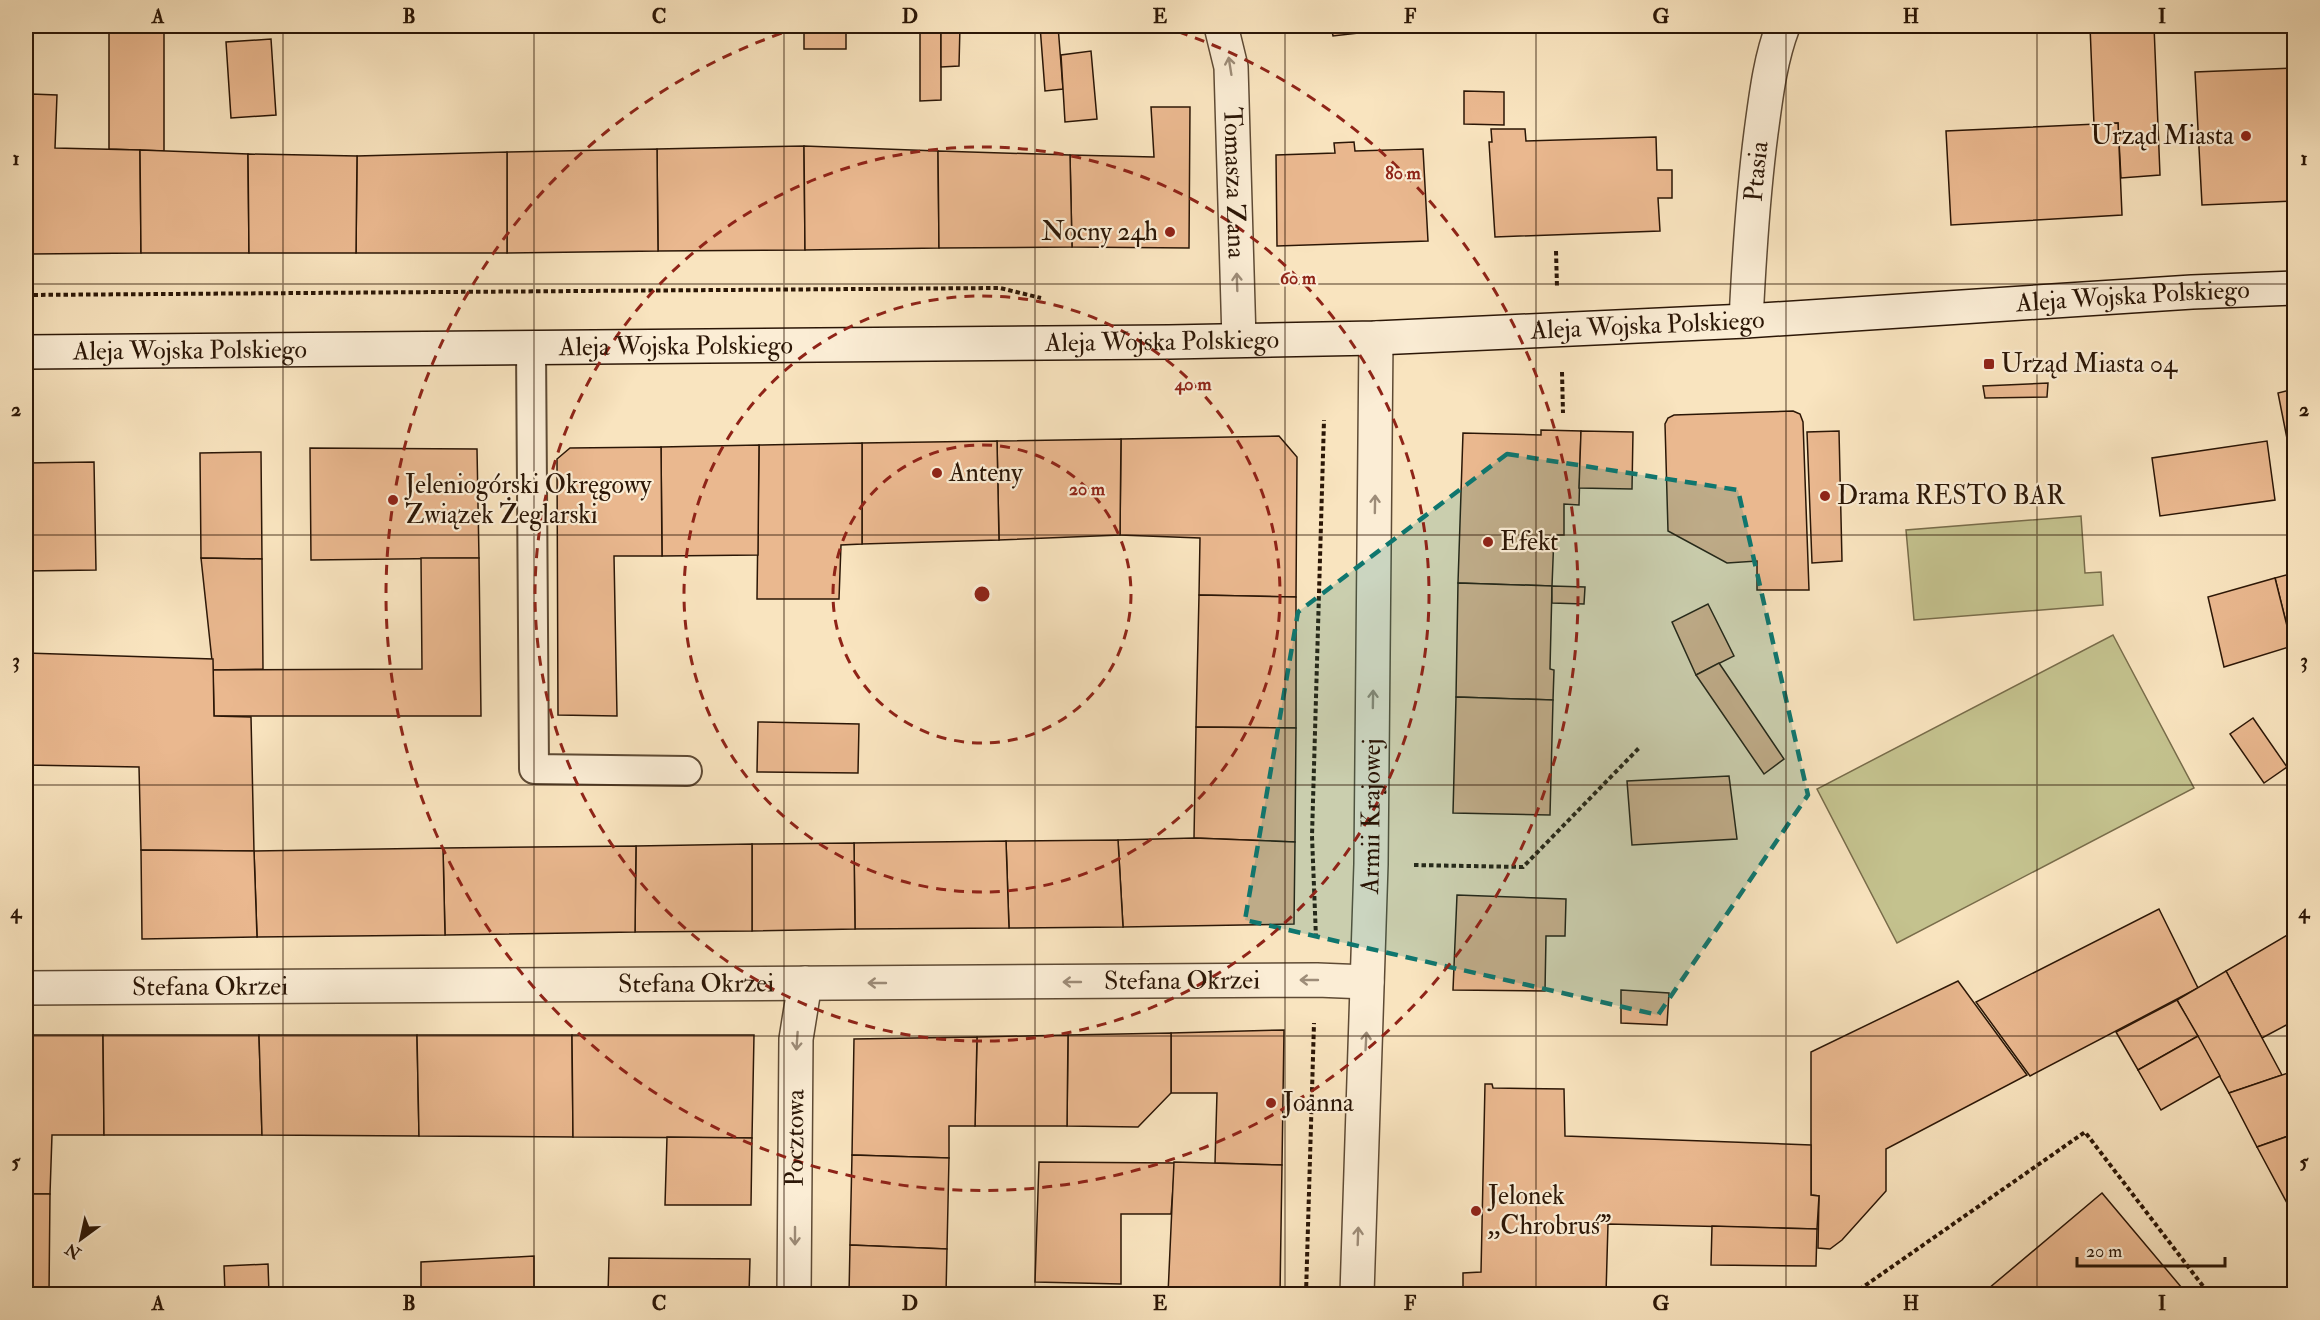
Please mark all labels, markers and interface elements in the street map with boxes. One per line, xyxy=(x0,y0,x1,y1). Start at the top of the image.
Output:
text: A xyxy=(151,4,165,29)
text: B xyxy=(402,4,416,29)
text: C xyxy=(652,4,666,29)
text: D xyxy=(902,4,918,29)
text: E xyxy=(1153,4,1168,29)
text: F xyxy=(1404,4,1417,29)
text: G xyxy=(1653,4,1670,29)
text: H xyxy=(1903,4,1919,29)
text: I xyxy=(2158,4,2166,29)
one-way arrow xyxy=(1224,57,1235,76)
street label: Tomasza Zana xyxy=(1216,107,1253,259)
place label: Urząd Miasta xyxy=(2091,120,2234,152)
marker: Urząd Miasta xyxy=(2239,129,2253,143)
street label: Ptasia xyxy=(1738,139,1776,203)
text: 1 xyxy=(12,146,20,171)
text: 1 xyxy=(2300,146,2308,171)
text: 80 m xyxy=(1385,162,1422,185)
place label: Nocny 24h xyxy=(1041,216,1158,248)
marker: Nocny 24h xyxy=(1163,225,1177,239)
text: 60 m xyxy=(1280,267,1317,290)
one-way arrow xyxy=(1232,272,1243,292)
street label: Aleja Wojska Polskiego xyxy=(2014,274,2250,319)
street label: Aleja Wojska Polskiego xyxy=(1529,304,1766,347)
street label: Aleja Wojska Polskiego xyxy=(1044,324,1279,359)
street label: Aleja Wojska Polskiego xyxy=(558,329,793,363)
street label: Aleja Wojska Polskiego xyxy=(72,334,307,368)
place label: Urząd Miasta 04 xyxy=(2001,348,2178,380)
marker: Urząd Miasta 04 xyxy=(1982,357,1996,371)
text: 40 m xyxy=(1174,373,1212,396)
text: 2 xyxy=(11,397,21,422)
text: 2 xyxy=(2299,397,2309,422)
place label: Anteny xyxy=(948,457,1023,489)
marker: Anteny xyxy=(930,466,944,480)
place label: Jeleniogórski Okręgowy Związek Żeglarski xyxy=(404,469,652,531)
text: 20 m xyxy=(1069,478,1106,501)
place label: Drama RESTO BAR xyxy=(1837,480,2066,512)
marker: Drama RESTO BAR xyxy=(1818,489,1832,503)
marker: Jeleniogórski Okręgowy Związek Żeglarski xyxy=(386,493,400,507)
one-way arrow xyxy=(1369,495,1381,515)
place label: Efekt xyxy=(1500,526,1559,558)
marker: Efekt xyxy=(1481,535,1495,549)
centre of rings xyxy=(972,584,992,604)
text: 3 xyxy=(12,648,20,673)
text: 3 xyxy=(2300,648,2308,673)
one-way arrow xyxy=(1367,690,1379,710)
street label: Armii Krajowej xyxy=(1354,738,1388,895)
text: 4 xyxy=(10,899,23,924)
text: 4 xyxy=(2298,899,2311,924)
street label: Stefana Okrzei xyxy=(1104,964,1260,997)
street label: Stefana Okrzei xyxy=(618,967,774,1000)
street label: Stefana Okrzei xyxy=(132,970,288,1003)
one-way arrow xyxy=(1299,974,1319,986)
one-way arrow xyxy=(1062,976,1082,988)
one-way arrow xyxy=(867,977,887,989)
one-way arrow xyxy=(791,1030,802,1050)
one-way arrow xyxy=(1360,1032,1371,1052)
place label: Joanna xyxy=(1282,1087,1354,1119)
street label: Pocztowa xyxy=(779,1089,812,1187)
marker: Joanna xyxy=(1264,1096,1278,1110)
text: 5 xyxy=(12,1149,22,1174)
text: 5 xyxy=(2300,1149,2310,1174)
place label: Jelonek ,,Chrobruś" xyxy=(1487,1180,1611,1242)
marker: Jelonek ,,Chrobruś" xyxy=(1469,1204,1483,1218)
north arrow xyxy=(51,1209,111,1269)
one-way arrow xyxy=(789,1225,801,1245)
one-way arrow xyxy=(1353,1227,1364,1247)
scale bar xyxy=(2077,1230,2226,1268)
text: N xyxy=(61,1238,86,1264)
text: 20 m xyxy=(2086,1240,2122,1263)
text: A xyxy=(151,1291,165,1316)
text: B xyxy=(402,1291,416,1316)
text: C xyxy=(652,1291,666,1316)
text: D xyxy=(902,1291,918,1316)
text: E xyxy=(1153,1291,1168,1316)
text: F xyxy=(1404,1291,1417,1316)
text: G xyxy=(1653,1291,1670,1316)
text: H xyxy=(1903,1291,1919,1316)
text: I xyxy=(2158,1291,2166,1316)

